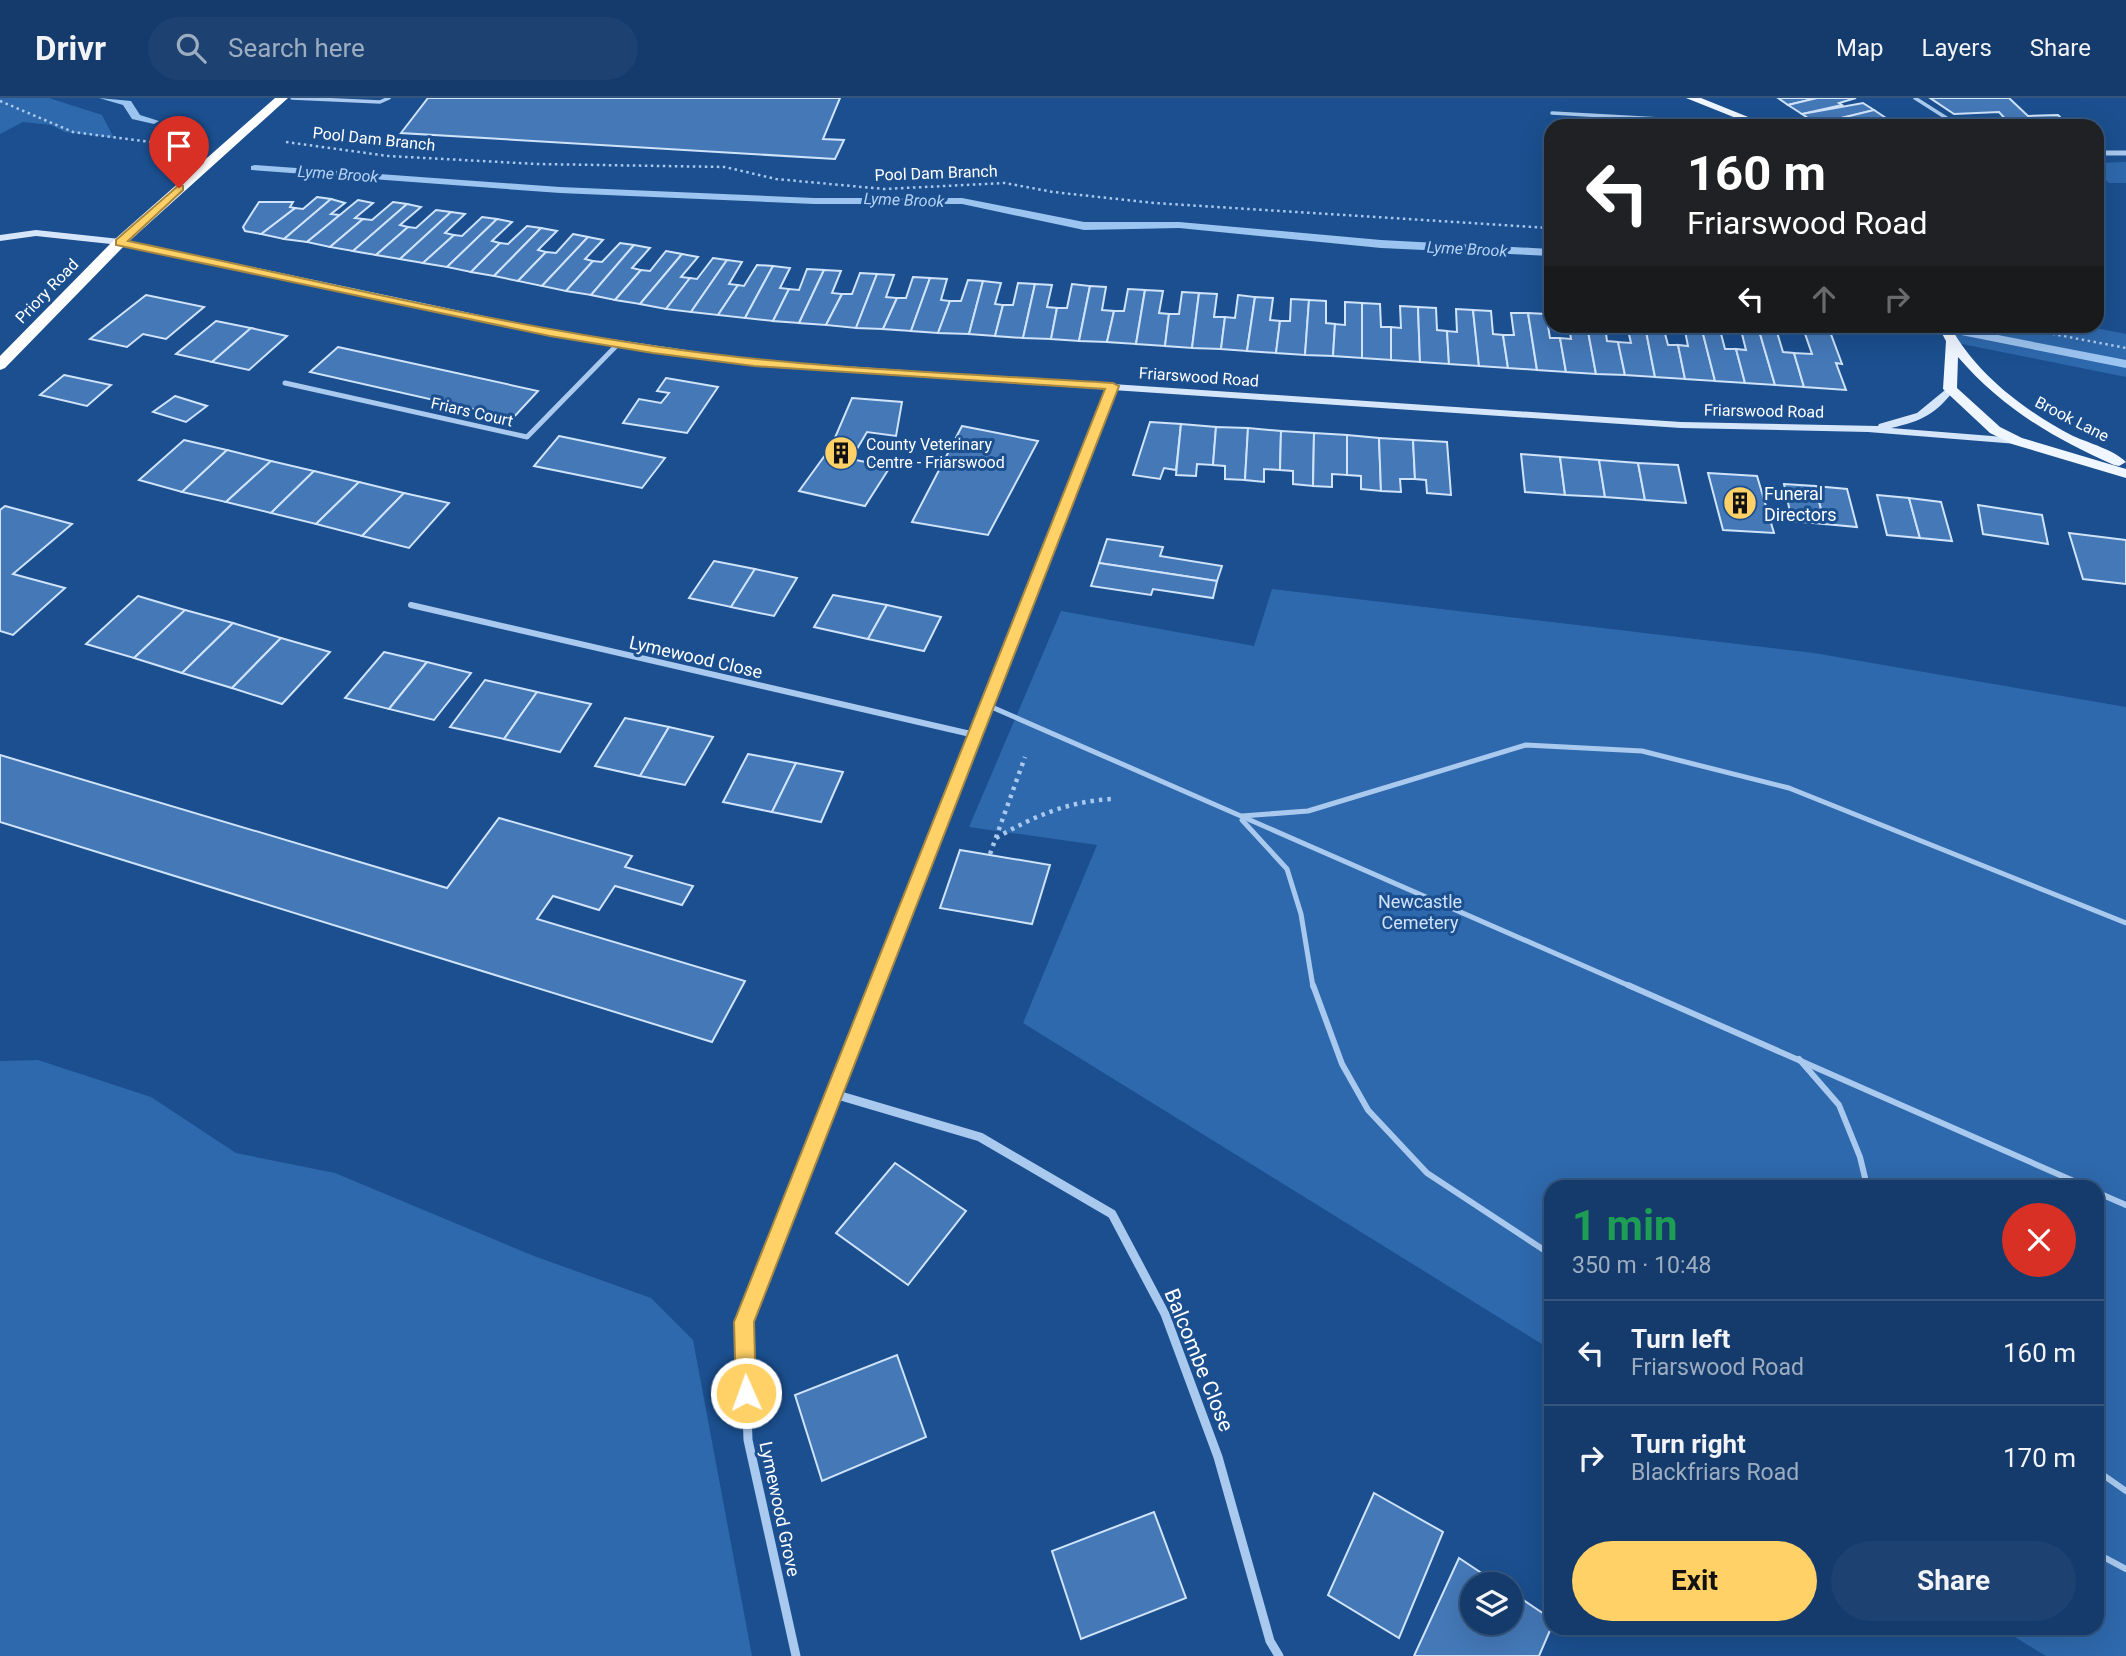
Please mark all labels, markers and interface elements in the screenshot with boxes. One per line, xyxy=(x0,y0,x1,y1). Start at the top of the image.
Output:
search box xyxy=(148,17,638,80)
text: Drivr xyxy=(35,29,106,68)
icon: search xyxy=(172,29,210,67)
text: Search here xyxy=(228,33,365,63)
text: Map xyxy=(1836,34,1884,62)
text: Layers xyxy=(1922,34,1992,62)
text: Share xyxy=(2030,34,2091,62)
pin xyxy=(149,116,209,188)
street label: Pool Dam Branch xyxy=(312,123,436,155)
icon: arrive xyxy=(160,127,198,165)
text: 160 m xyxy=(1687,145,1826,202)
icon: left xyxy=(1572,147,1663,238)
street label: Pool Dam Branch xyxy=(874,161,998,185)
water label: Lyme Brook xyxy=(297,162,380,186)
water label: Lyme Brook xyxy=(863,189,946,211)
text: Friarswood Road xyxy=(1687,204,1928,242)
water label: Lyme Brook xyxy=(1426,237,1509,261)
street label: Priory Road xyxy=(12,255,82,327)
icon: left xyxy=(1732,280,1770,318)
icon: ahead xyxy=(1805,280,1843,318)
icon: right xyxy=(1878,280,1916,318)
street label: Friarswood Road xyxy=(1138,363,1260,391)
street label: Brook Lane xyxy=(2032,392,2112,446)
street label: Friars Court xyxy=(429,393,515,431)
street label: Friarswood Road xyxy=(1704,400,1824,422)
building icon: County Veterinary Centre - Friarswood xyxy=(822,434,860,472)
place label: County Veterinary Centre - Friarswood xyxy=(866,435,1005,472)
place label: Funeral Directors xyxy=(1764,483,1836,525)
building icon: Funeral Directors xyxy=(1721,484,1759,522)
street label: Lymewood Close xyxy=(627,631,765,683)
park label: Newcastle Cemetery xyxy=(1378,891,1462,933)
text: 1 min xyxy=(1572,1201,1678,1250)
button: close xyxy=(2002,1203,2076,1277)
text: 350 m · 10:48 xyxy=(1572,1252,1711,1279)
street label: Balcombe Close xyxy=(1159,1285,1239,1435)
text: Turn left xyxy=(1631,1324,1730,1354)
icon: left xyxy=(1572,1334,1610,1372)
text: 160 m xyxy=(2003,1338,2076,1368)
text: Friarswood Road xyxy=(1631,1354,1804,1381)
position arrow xyxy=(709,1356,783,1430)
text: Turn right xyxy=(1631,1429,1746,1459)
icon: right xyxy=(1572,1439,1610,1477)
street label: Lymewood Grove xyxy=(755,1440,805,1578)
text: 170 m xyxy=(2003,1443,2076,1473)
text: Blackfriars Road xyxy=(1631,1459,1799,1486)
button: Exit xyxy=(1572,1541,1817,1621)
button: Share xyxy=(1831,1541,2076,1621)
map controls xyxy=(1460,1572,1523,1635)
button: layers xyxy=(1460,1572,1523,1635)

